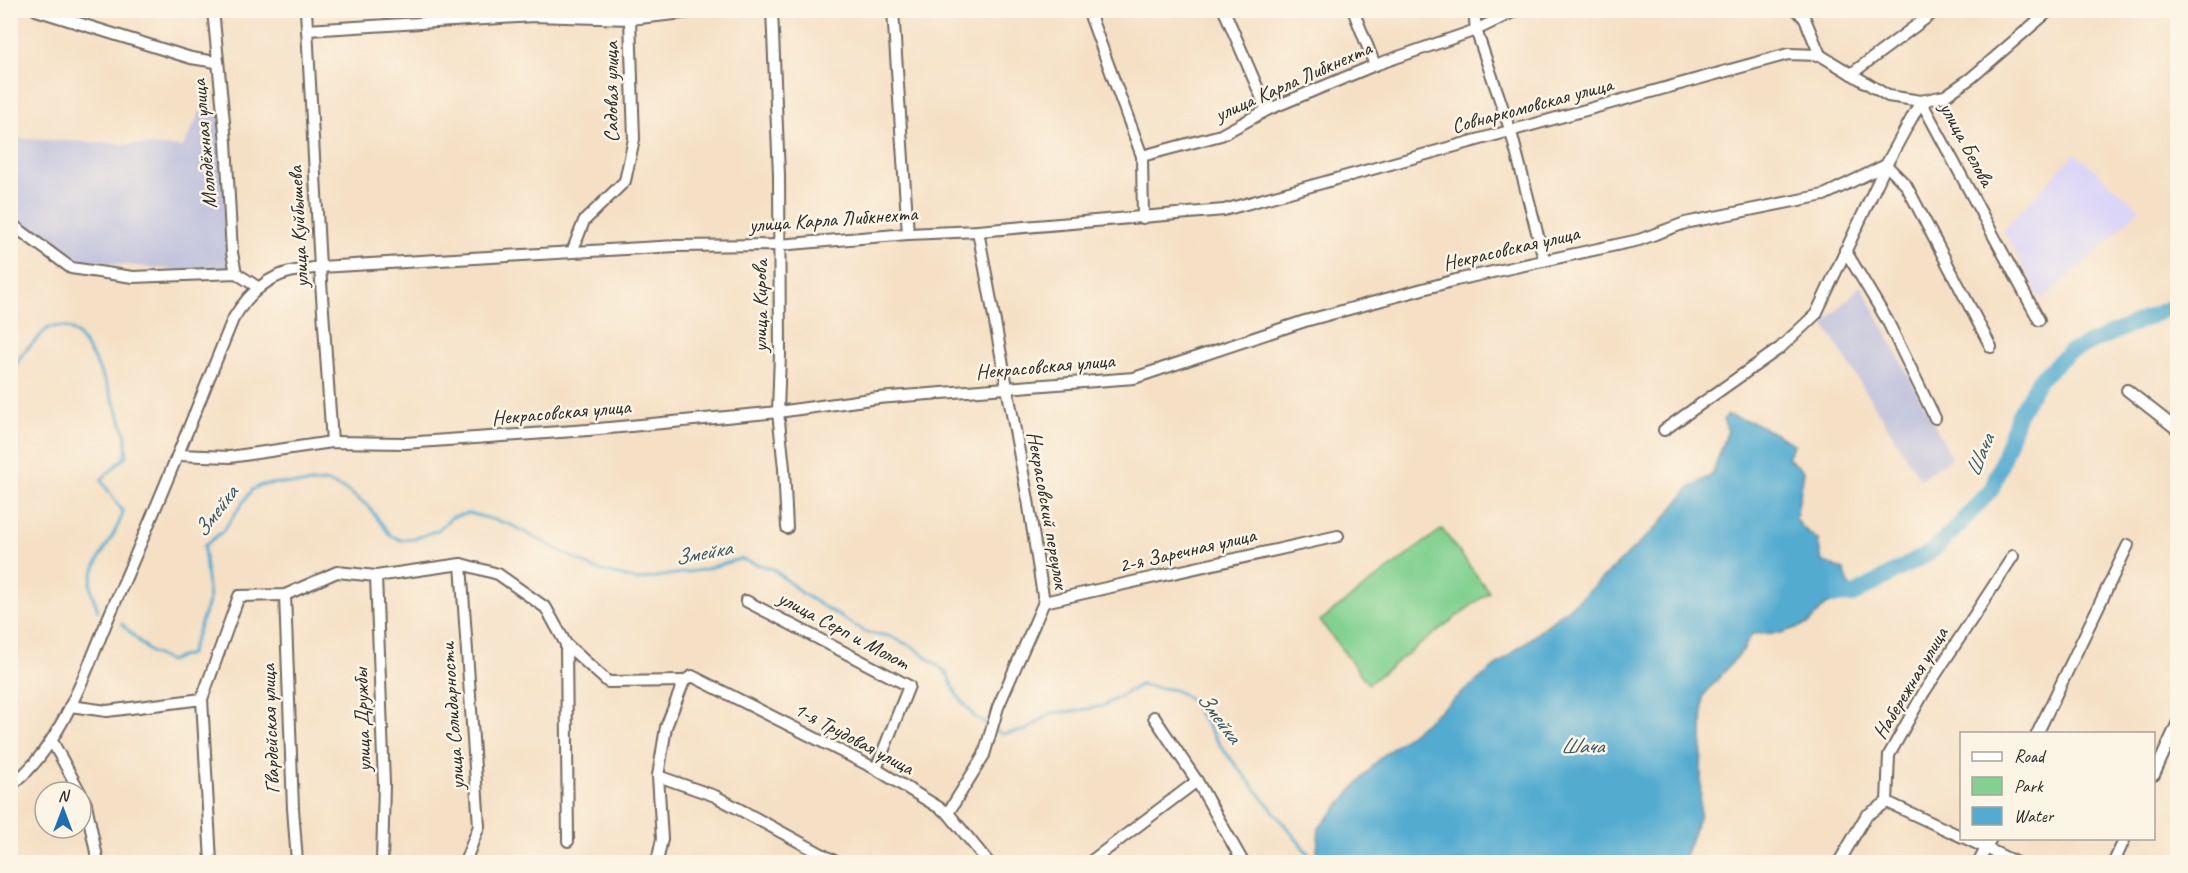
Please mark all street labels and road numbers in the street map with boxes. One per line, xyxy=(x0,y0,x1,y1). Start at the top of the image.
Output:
street label: улица Карла Либкнехта xyxy=(1209,34,1377,128)
street label: Садовая улица xyxy=(598,40,624,142)
street label: Совнаркомовская улица xyxy=(1449,70,1618,139)
street label: Молодёжная улица xyxy=(185,77,223,210)
street label: улица Белова xyxy=(1933,95,2001,193)
street label: улица Куйбышева xyxy=(282,164,314,290)
street label: улица Карла Либкнехта xyxy=(746,200,920,238)
street label: Некрасовская улица xyxy=(1440,219,1583,276)
street label: улица Кирова xyxy=(747,257,773,354)
street label: Некрасовская улица xyxy=(975,347,1117,385)
street label: Некрасовская улица xyxy=(491,393,633,431)
street label: Некрасовский переулок xyxy=(1021,429,1075,593)
street label: 2-я Заречная улица xyxy=(1116,521,1259,578)
street label: улица Серп и Молот xyxy=(772,583,915,676)
street label: Набережная улица xyxy=(1866,621,1954,744)
street label: улица Солидарности xyxy=(434,640,470,793)
street label: Гвардейская улица xyxy=(255,662,285,794)
street label: улица Дружбы xyxy=(347,666,377,774)
street label: 1-я Трудовая улица xyxy=(790,696,920,781)

